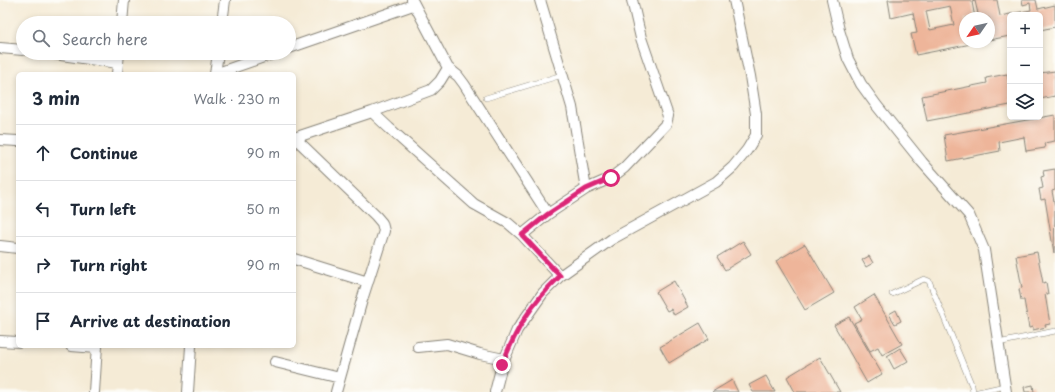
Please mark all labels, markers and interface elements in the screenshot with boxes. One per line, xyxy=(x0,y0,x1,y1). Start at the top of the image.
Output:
north arrow xyxy=(959,12,995,48)
map controls xyxy=(1007,12,1043,120)
button: + xyxy=(1007,12,1043,48)
search box xyxy=(16,16,296,60)
icon: search xyxy=(30,27,52,49)
text: Search here xyxy=(62,27,148,50)
button: − xyxy=(1007,48,1043,84)
button: layers xyxy=(1007,84,1043,120)
text: 3 min xyxy=(32,85,80,111)
text: Walk · 230 m xyxy=(193,89,280,108)
text: Continue xyxy=(70,141,138,164)
icon: ahead xyxy=(32,142,54,164)
text: 90 m xyxy=(247,143,280,162)
route start xyxy=(602,169,620,187)
text: Turn left xyxy=(70,197,136,220)
icon: left xyxy=(32,198,54,220)
text: 50 m xyxy=(246,199,280,218)
text: Turn right xyxy=(70,253,147,276)
icon: right xyxy=(32,254,54,276)
text: 90 m xyxy=(247,255,280,274)
text: Arrive at destination xyxy=(70,309,231,332)
icon: arrive xyxy=(32,310,54,332)
route end xyxy=(493,356,511,374)

